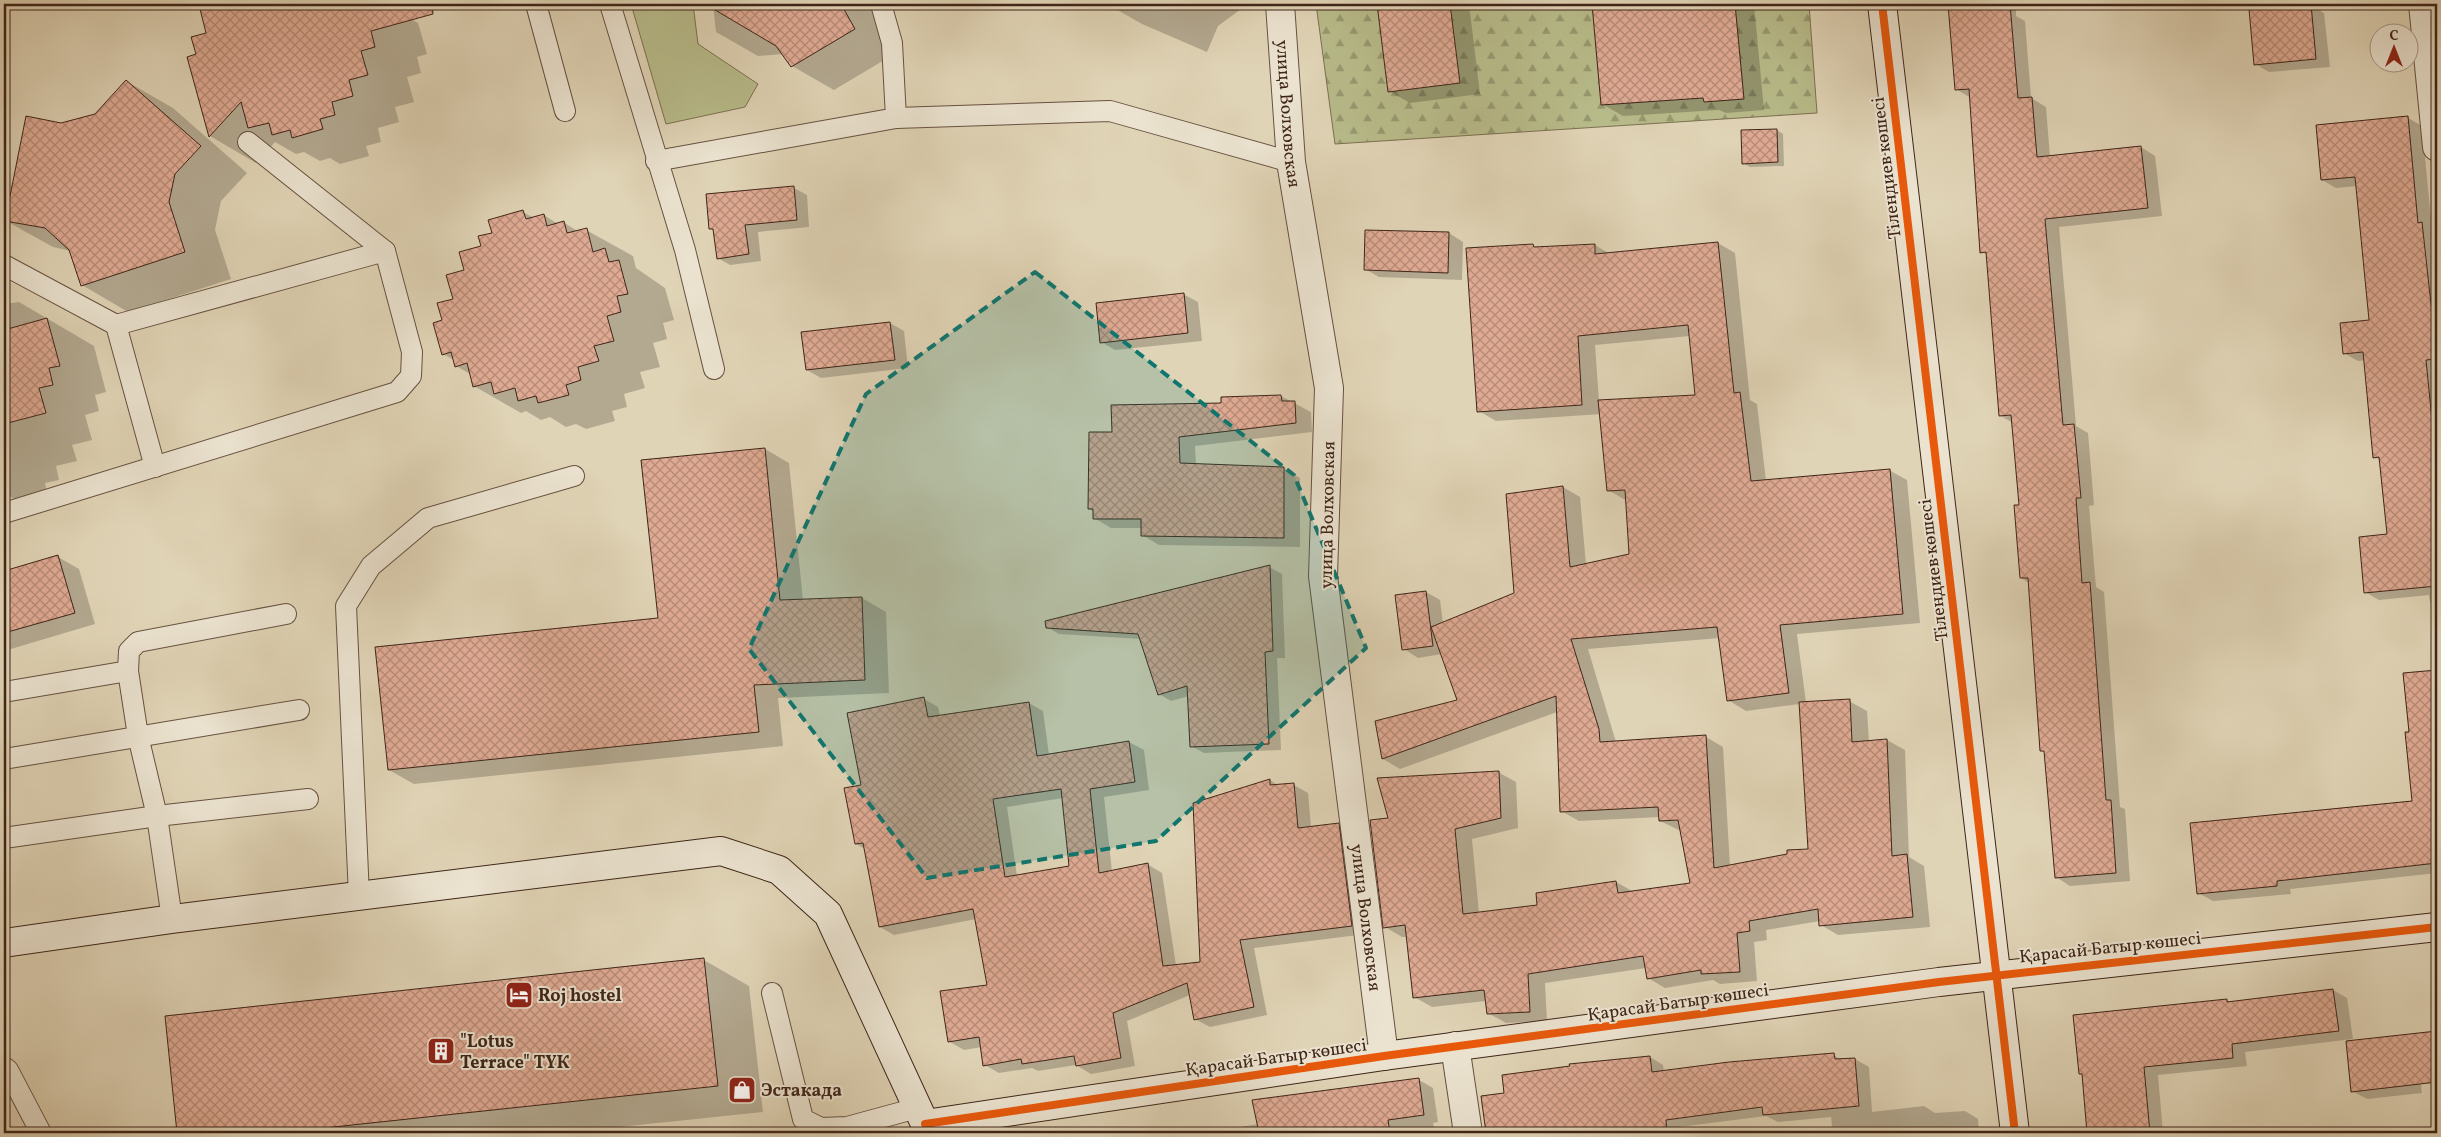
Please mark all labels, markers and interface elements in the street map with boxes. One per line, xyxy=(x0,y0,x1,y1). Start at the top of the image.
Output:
north arrow xyxy=(2368,22,2418,72)
text: С xyxy=(2389,27,2399,46)
street label: улица Волховская xyxy=(1269,39,1306,190)
street label: Тілендиев көшесі xyxy=(1866,95,1909,240)
street label: улица Волховская xyxy=(1315,441,1342,589)
street label: Тілендиев көшесі xyxy=(1913,497,1956,642)
street label: улица Волховская xyxy=(1343,843,1387,993)
street label: Қарасай Батыр көшесі xyxy=(2018,926,2202,970)
street label: Қарасай Батыр көшесі xyxy=(1586,978,1771,1029)
hotel icon: Roj hostel xyxy=(504,980,534,1010)
place label: Roj hostel xyxy=(538,984,622,1009)
place label: "Lotus Terrace" ТҮК xyxy=(460,1030,570,1076)
street label: Қарасай Батыр көшесі xyxy=(1184,1033,1369,1084)
building icon: "Lotus Terrace" ТҮК xyxy=(426,1036,456,1066)
shop icon: Эстакада xyxy=(727,1075,757,1105)
place label: Эстакада xyxy=(761,1079,842,1104)

